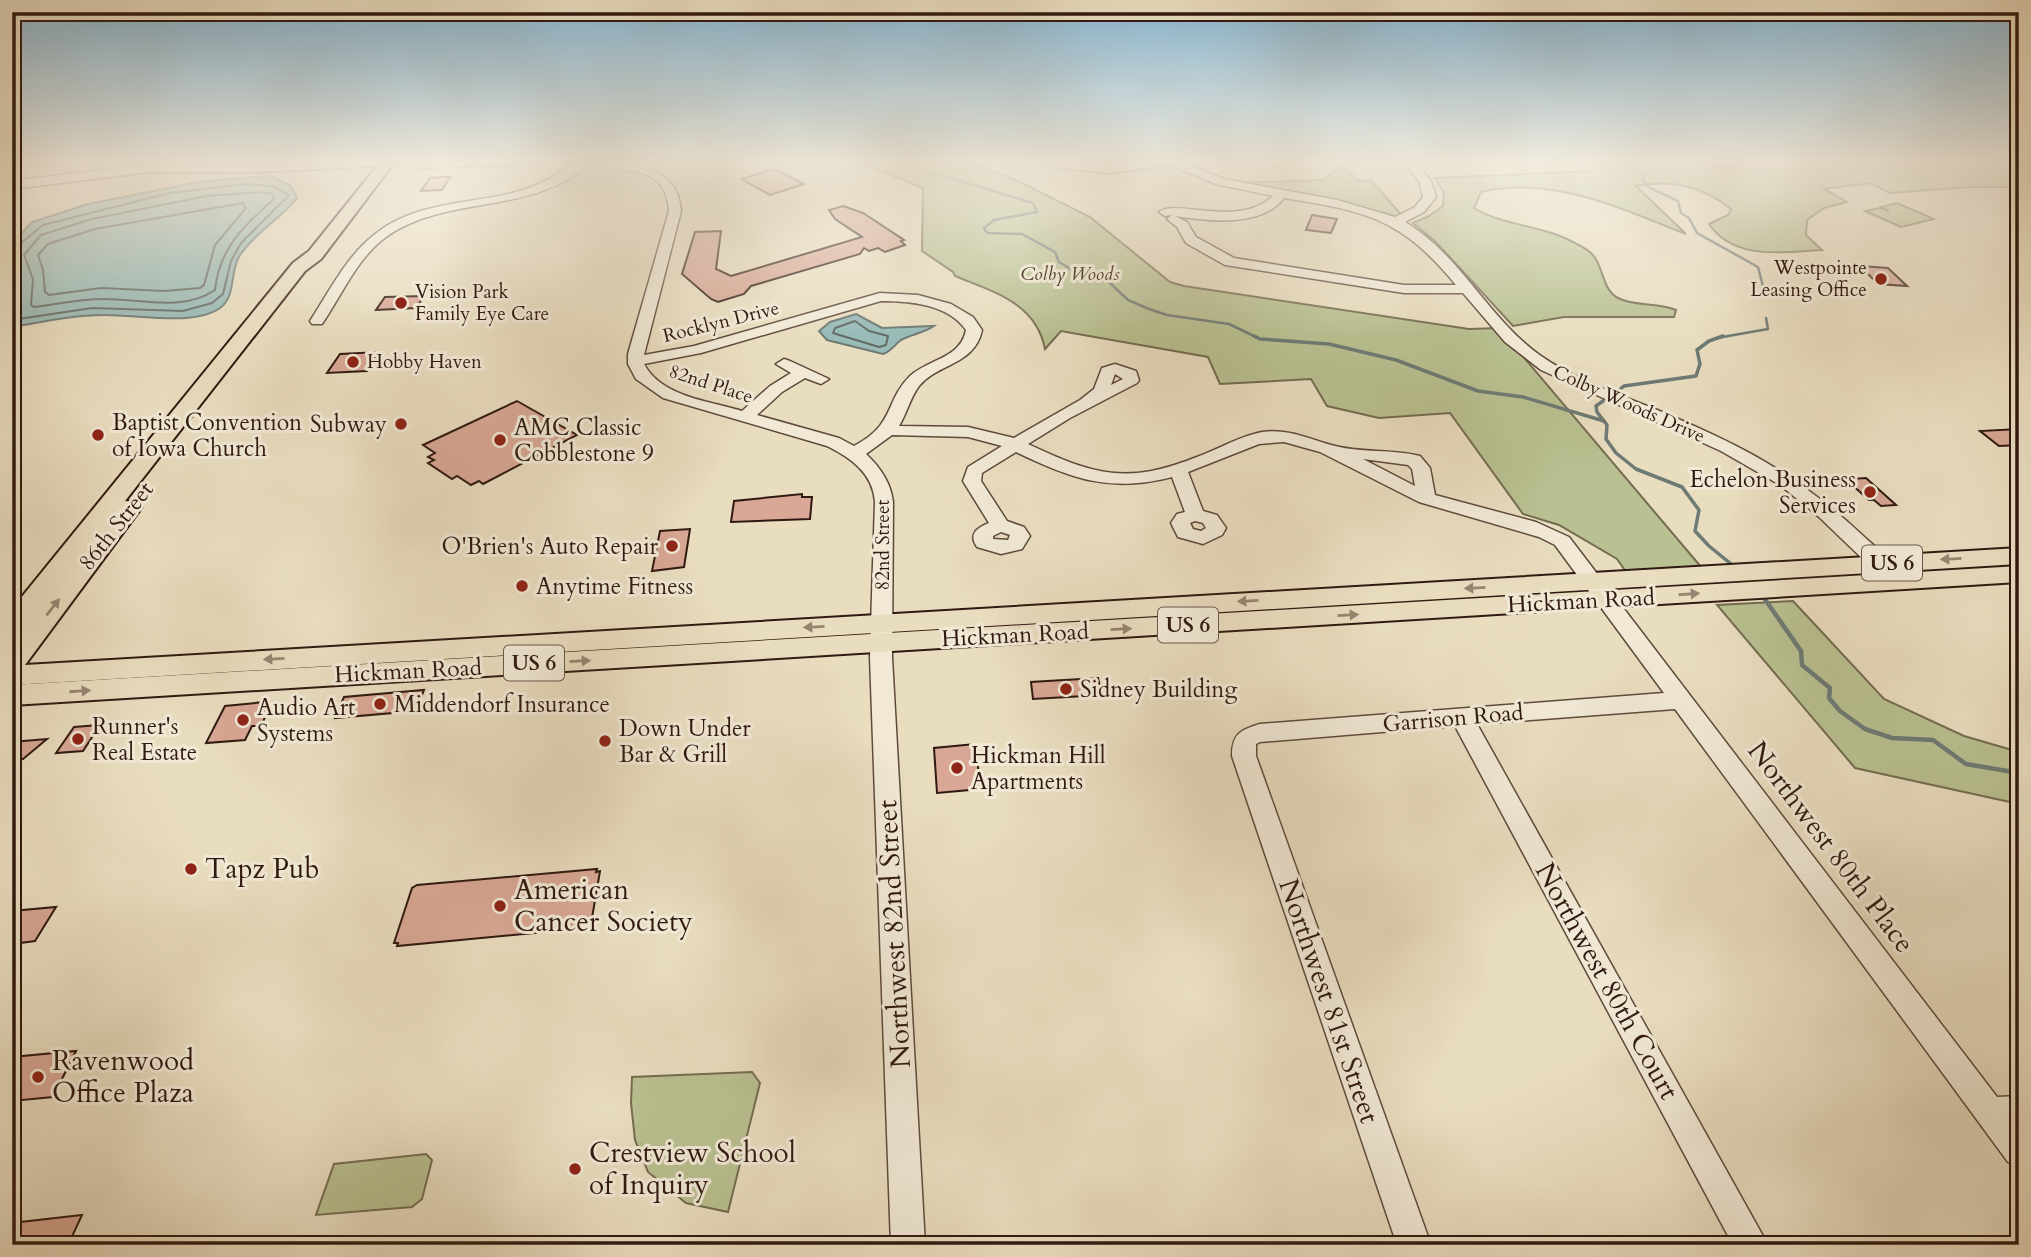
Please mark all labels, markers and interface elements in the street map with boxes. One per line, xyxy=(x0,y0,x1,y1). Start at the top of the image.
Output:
place label: Westpointe Leasing Office xyxy=(1750,255,1867,303)
park label: Colby Woods xyxy=(1020,261,1120,287)
marker: Westpointe Leasing Office xyxy=(1873,271,1889,287)
place label: Vision Park Family Eye Care xyxy=(415,279,549,327)
marker: Vision Park Family Eye Care xyxy=(393,295,409,311)
street label: Rocklyn Drive xyxy=(660,295,782,349)
place label: Hobby Haven xyxy=(367,349,482,375)
marker: Hobby Haven xyxy=(345,354,361,370)
street label: 82nd Place xyxy=(666,358,756,410)
street label: Colby Woods Drive xyxy=(1549,359,1709,449)
place label: Baptist Convention of Iowa Church xyxy=(112,407,302,464)
place label: Subway xyxy=(310,409,387,440)
place label: AMC Classic Cobblestone 9 xyxy=(514,412,654,469)
marker: Subway xyxy=(393,416,409,432)
marker: Baptist Convention of Iowa Church xyxy=(90,427,106,443)
marker: AMC Classic Cobblestone 9 xyxy=(492,432,508,448)
place label: Echelon Business Services xyxy=(1689,464,1856,521)
street label: 86th Street xyxy=(71,475,161,577)
marker: Echelon Business Services xyxy=(1862,484,1878,500)
street label: 82nd Street xyxy=(870,499,896,591)
place label: O'Brien's Auto Repair xyxy=(442,531,659,562)
marker: O'Brien's Auto Repair xyxy=(664,538,680,554)
road number: US 6 xyxy=(1862,546,1922,580)
one-way arrow xyxy=(1939,554,1961,565)
place label: Anytime Fitness xyxy=(536,571,693,602)
marker: Anytime Fitness xyxy=(514,578,530,594)
one-way arrow xyxy=(1464,582,1486,593)
street label: Hickman Road xyxy=(1506,582,1656,620)
one-way arrow xyxy=(1678,588,1700,599)
one-way arrow xyxy=(1237,596,1259,607)
one-way arrow xyxy=(46,598,60,616)
road number: US 6 xyxy=(1158,608,1218,642)
one-way arrow xyxy=(1337,609,1359,620)
street label: Hickman Road xyxy=(940,616,1090,654)
one-way arrow xyxy=(802,622,824,633)
one-way arrow xyxy=(1110,623,1132,634)
road number: US 6 xyxy=(504,646,564,680)
street label: Hickman Road xyxy=(333,652,483,690)
one-way arrow xyxy=(263,654,285,665)
one-way arrow xyxy=(570,655,592,666)
place label: Sidney Building xyxy=(1080,674,1237,705)
marker: Sidney Building xyxy=(1058,681,1074,697)
one-way arrow xyxy=(70,685,92,696)
place label: Middendorf Insurance xyxy=(394,689,610,720)
place label: Audio Art Systems xyxy=(257,692,355,749)
marker: Middendorf Insurance xyxy=(372,696,388,712)
street label: Garrison Road xyxy=(1381,696,1525,740)
place label: Runner's Real Estate xyxy=(92,711,197,768)
marker: Audio Art Systems xyxy=(235,712,251,728)
place label: Down Under Bar & Grill xyxy=(619,713,751,770)
marker: Runner's Real Estate xyxy=(70,731,86,747)
marker: Down Under Bar & Grill xyxy=(597,733,613,749)
street label: Northwest 80th Place xyxy=(1739,733,1923,961)
place label: Hickman Hill Apartments xyxy=(971,740,1106,797)
marker: Hickman Hill Apartments xyxy=(949,760,965,776)
street label: Northwest 82nd Street xyxy=(868,799,920,1069)
place label: Tapz Pub xyxy=(205,850,320,888)
street label: Northwest 80th Court xyxy=(1526,856,1688,1107)
marker: Tapz Pub xyxy=(183,861,199,877)
place label: American Cancer Society xyxy=(514,871,693,941)
street label: Northwest 81st Street xyxy=(1269,874,1389,1128)
marker: American Cancer Society xyxy=(492,898,508,914)
place label: Ravenwood Office Plaza xyxy=(52,1042,194,1112)
marker: Ravenwood Office Plaza xyxy=(30,1069,46,1085)
place label: Crestview School of Inquiry xyxy=(589,1134,796,1204)
marker: Crestview School of Inquiry xyxy=(567,1161,583,1177)

